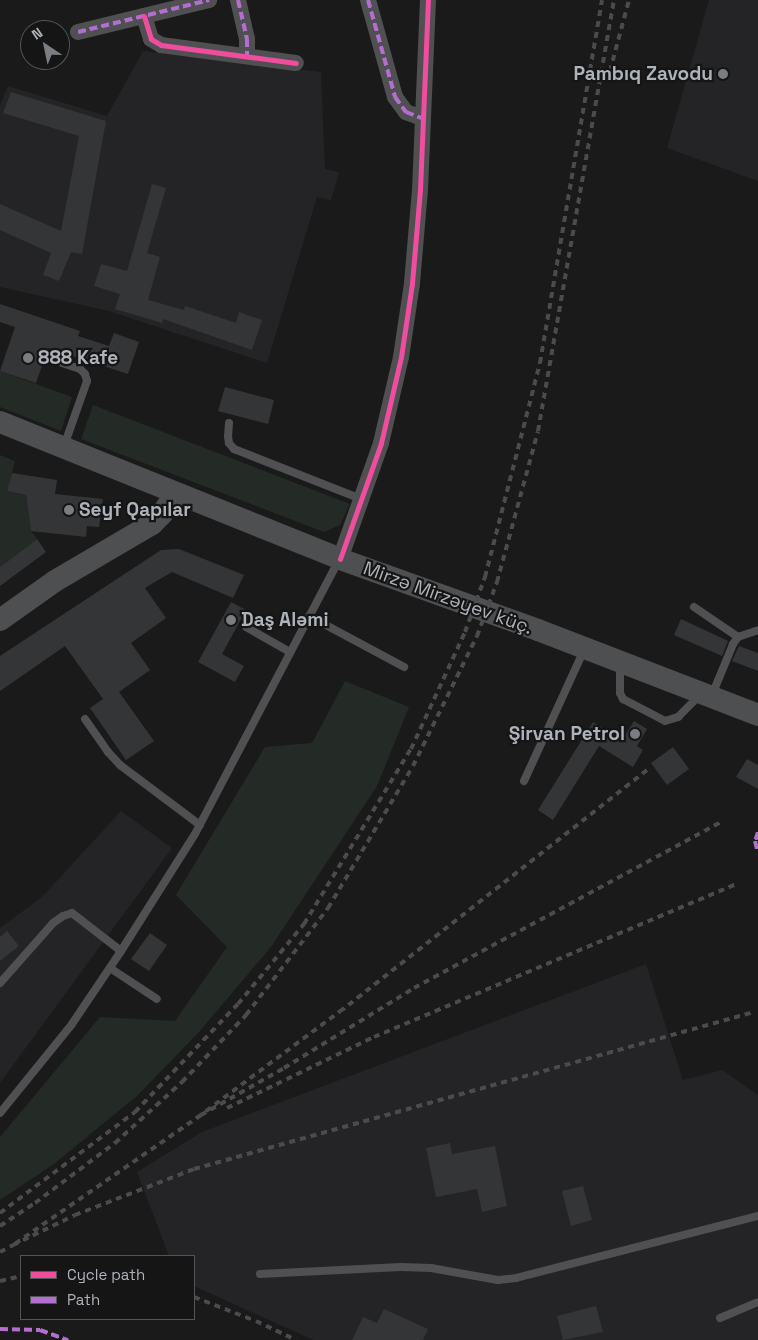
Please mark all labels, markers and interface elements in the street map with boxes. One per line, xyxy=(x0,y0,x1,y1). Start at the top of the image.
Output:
north arrow xyxy=(20,20,70,70)
text: N xyxy=(28,23,46,43)
place label: Pambıq Zavodu xyxy=(573,63,713,85)
marker: Pambıq Zavodu xyxy=(717,68,729,80)
place label: 888 Kafe xyxy=(38,347,118,369)
marker: 888 Kafe xyxy=(22,352,34,364)
place label: Seyf Qapılar xyxy=(79,499,191,521)
marker: Seyf Qapılar xyxy=(63,504,75,516)
street label: Mirzə Mirzəyev küç. xyxy=(360,557,536,639)
place label: Daş Aləmi xyxy=(241,609,329,631)
marker: Daş Aləmi xyxy=(225,614,237,626)
place label: Şirvan Petrol xyxy=(509,723,625,745)
marker: Şirvan Petrol xyxy=(629,728,641,740)
legend xyxy=(20,1255,195,1320)
text: Cycle path xyxy=(67,1265,145,1284)
text: Path xyxy=(67,1290,100,1309)

